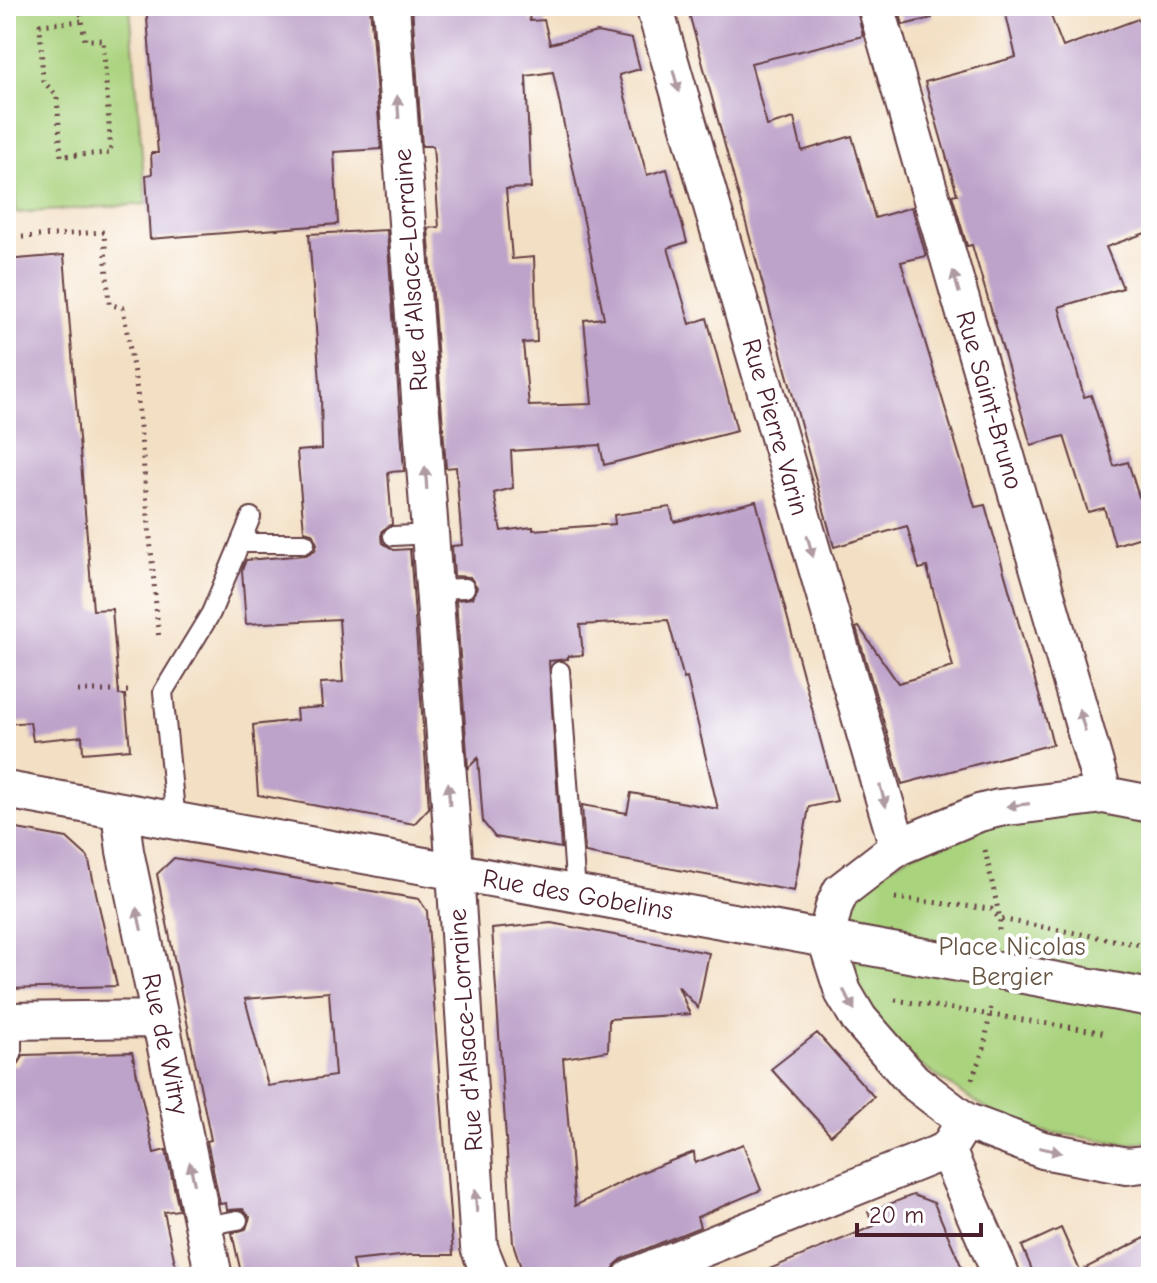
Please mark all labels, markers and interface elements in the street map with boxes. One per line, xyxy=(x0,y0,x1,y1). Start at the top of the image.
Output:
one-way arrow xyxy=(670,69,683,93)
one-way arrow xyxy=(391,94,404,119)
street label: Rue d'Alsace-Lorraine xyxy=(388,147,434,392)
one-way arrow xyxy=(949,269,962,293)
street label: Rue Saint-Bruno xyxy=(949,308,1029,493)
street label: Rue Pierre Varin xyxy=(735,336,815,519)
one-way arrow xyxy=(419,465,432,490)
one-way arrow xyxy=(805,533,817,558)
one-way arrow xyxy=(1075,707,1088,731)
one-way arrow xyxy=(442,781,455,806)
one-way arrow xyxy=(877,783,889,808)
one-way arrow xyxy=(1006,799,1031,812)
street label: Rue des Gobelins xyxy=(480,863,675,927)
one-way arrow xyxy=(133,906,145,931)
street label: Rue d'Alsace-Lorraine xyxy=(443,907,489,1152)
park label: Place Nicolas Bergier xyxy=(938,932,1086,992)
street label: Rue de Witry xyxy=(135,971,195,1118)
one-way arrow xyxy=(841,989,855,1011)
one-way arrow xyxy=(1038,1145,1063,1157)
one-way arrow xyxy=(186,1161,198,1186)
scale bar xyxy=(857,1187,981,1237)
one-way arrow xyxy=(469,1188,482,1213)
text: 20 m xyxy=(869,1201,924,1229)

